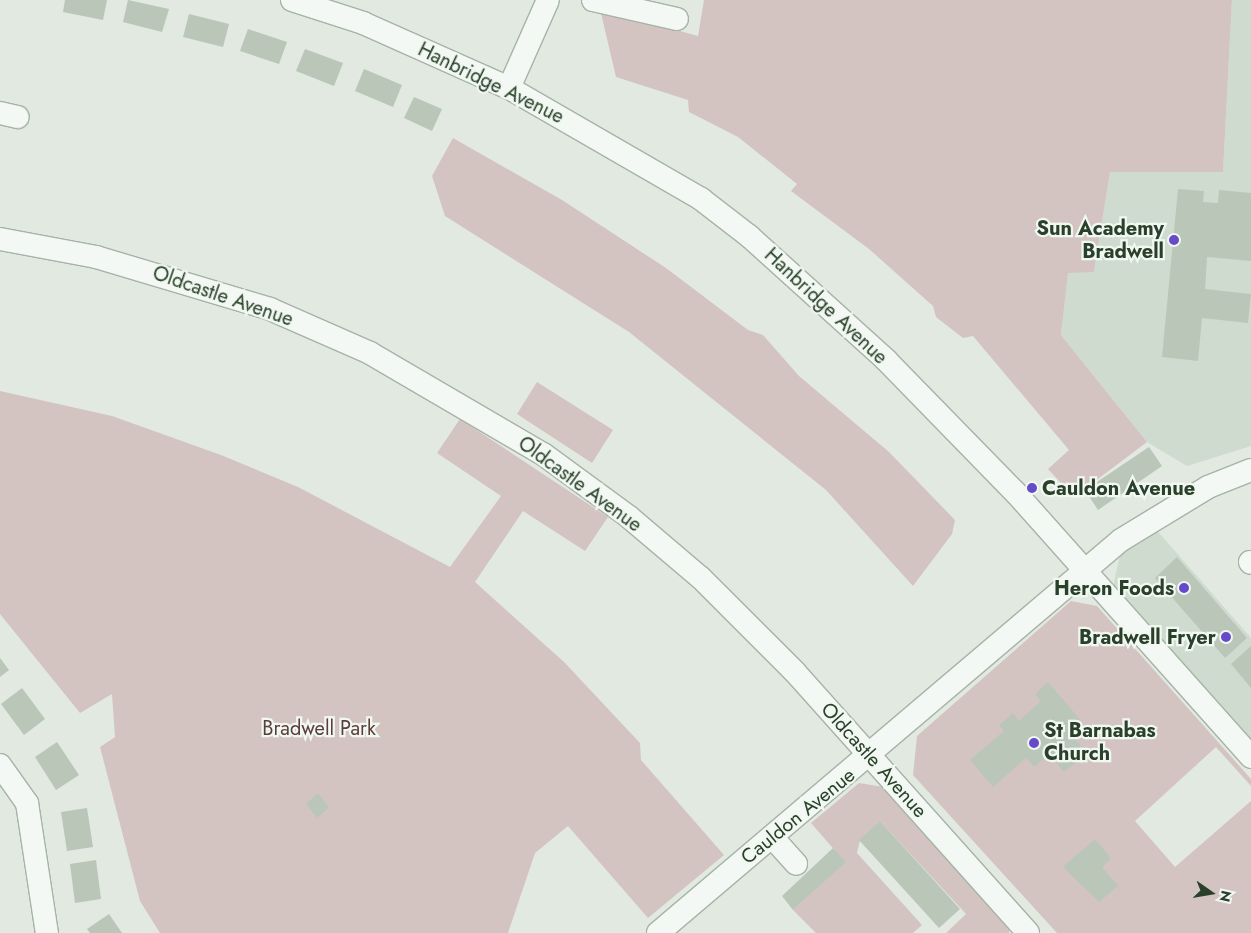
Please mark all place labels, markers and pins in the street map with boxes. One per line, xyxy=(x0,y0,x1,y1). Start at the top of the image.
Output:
place label: Sun Academy Bradwell xyxy=(1037,216,1164,263)
marker: Sun Academy Bradwell xyxy=(1168,234,1180,246)
place label: Cauldon Avenue xyxy=(1042,476,1195,500)
marker: Cauldon Avenue xyxy=(1026,482,1038,494)
place label: Heron Foods xyxy=(1054,576,1174,600)
marker: Heron Foods xyxy=(1178,582,1190,594)
place label: Bradwell Fryer xyxy=(1079,625,1216,649)
marker: Bradwell Fryer xyxy=(1220,631,1232,643)
place label: St Barnabas Church xyxy=(1044,719,1156,766)
marker: St Barnabas Church xyxy=(1028,737,1040,749)

